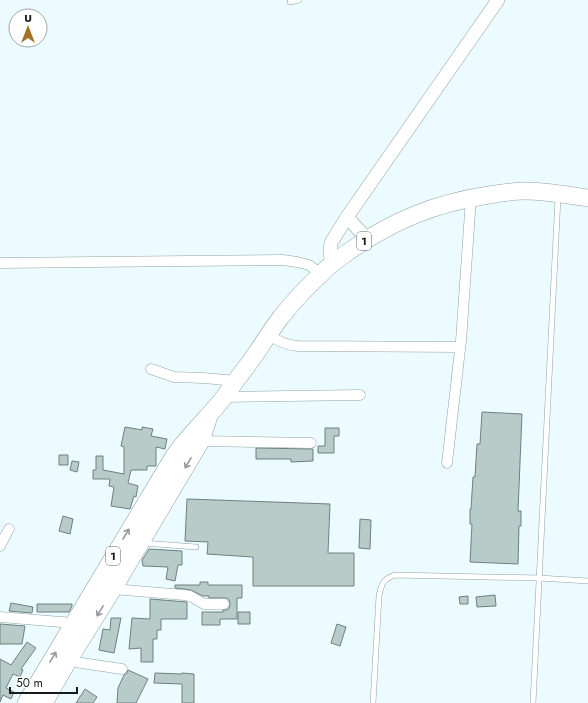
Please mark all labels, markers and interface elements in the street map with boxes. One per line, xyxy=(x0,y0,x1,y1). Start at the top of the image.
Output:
north arrow xyxy=(8,8,48,48)
text: U xyxy=(24,10,32,26)
road number: 1 xyxy=(357,232,371,250)
one-way arrow xyxy=(183,457,191,469)
one-way arrow xyxy=(123,528,131,540)
road number: 1 xyxy=(106,547,120,565)
one-way arrow xyxy=(95,605,103,617)
one-way arrow xyxy=(49,651,57,663)
scale bar xyxy=(10,669,77,695)
text: 50 m xyxy=(16,674,43,692)

